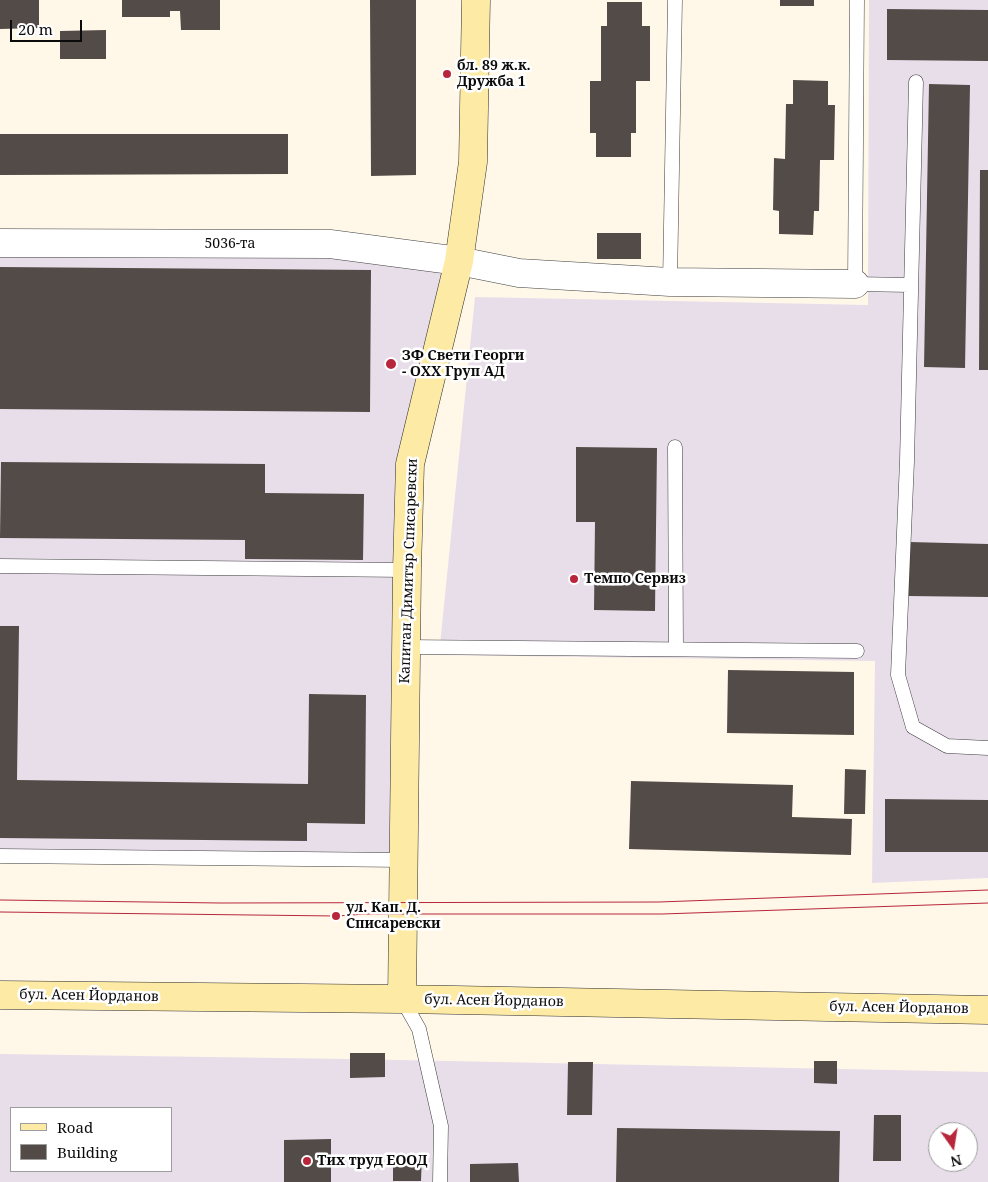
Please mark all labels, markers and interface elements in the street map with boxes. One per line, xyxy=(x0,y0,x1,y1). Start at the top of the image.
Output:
scale bar xyxy=(12,10,85,42)
text: 20 m xyxy=(18,19,53,39)
place label: бл. 89 ж.к. Дружба 1 xyxy=(457,58,531,90)
marker: бл. 89 ж.к. Дружба 1 xyxy=(441,68,453,80)
street label: 5036-та xyxy=(204,236,256,252)
place label: ЗФ Свети Георги - ОХХ Груп АД xyxy=(402,348,524,381)
marker: ЗФ Свети Георги - ОХХ Груп АД xyxy=(384,357,398,371)
street label: Капитан Димитър Списаревски xyxy=(397,458,421,684)
place label: Темпо Сервиз xyxy=(584,571,686,587)
marker: Темпо Сервиз xyxy=(568,573,580,585)
place label: ул. Кап. Д. Списаревски xyxy=(346,900,441,932)
marker: ул. Кап. Д. Списаревски xyxy=(330,910,342,922)
street label: бул. Асен Йорданов xyxy=(19,986,159,1006)
street label: бул. Асен Йорданов xyxy=(424,991,564,1011)
street label: бул. Асен Йорданов xyxy=(829,998,969,1018)
legend xyxy=(10,1107,172,1172)
text: Road xyxy=(57,1117,93,1137)
north arrow xyxy=(928,1122,978,1172)
text: Building xyxy=(57,1142,118,1162)
text: N xyxy=(949,1151,964,1172)
place label: Тих труд ЕООД xyxy=(317,1153,428,1169)
marker: Тих труд ЕООД xyxy=(301,1155,313,1167)

